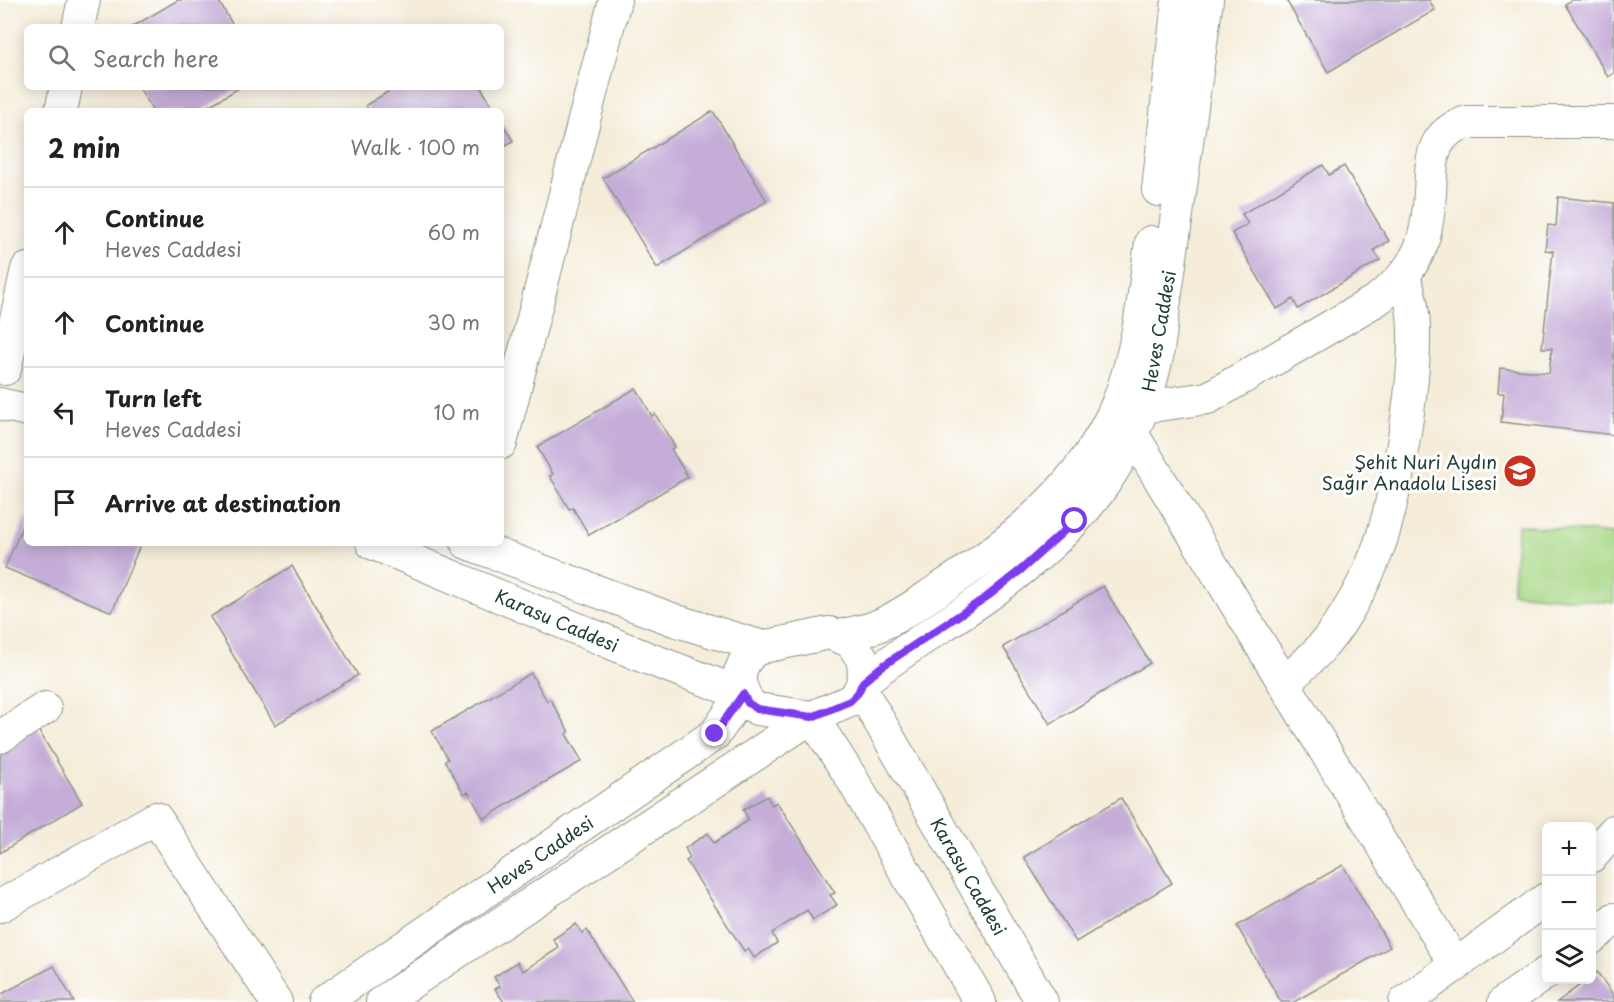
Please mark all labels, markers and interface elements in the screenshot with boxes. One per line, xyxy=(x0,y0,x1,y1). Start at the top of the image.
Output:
search box xyxy=(24,24,504,90)
icon: search xyxy=(45,41,78,74)
text: Search here xyxy=(93,41,219,74)
text: 2 min xyxy=(48,128,121,167)
text: Walk · 100 m xyxy=(350,132,480,162)
text: Continue xyxy=(105,201,204,234)
icon: ahead xyxy=(48,216,81,249)
text: 60 m xyxy=(428,217,480,247)
text: Heves Caddesi xyxy=(105,234,242,264)
street label: Heves Caddesi xyxy=(1134,268,1182,394)
icon: ahead xyxy=(48,306,81,339)
text: Continue xyxy=(105,306,204,339)
text: 30 m xyxy=(427,307,480,337)
text: Turn left xyxy=(105,381,202,414)
icon: left xyxy=(48,396,81,429)
text: 10 m xyxy=(433,397,480,427)
text: Heves Caddesi xyxy=(105,414,242,444)
place label: Şehit Nuri Aydın Sağır Anadolu Lisesi xyxy=(1322,448,1497,496)
school or university icon: Şehit Nuri Aydın Sağır Anadolu Lisesi xyxy=(1502,453,1538,489)
icon: arrive xyxy=(48,486,81,519)
text: Arrive at destination xyxy=(105,486,341,519)
route start xyxy=(1061,507,1087,533)
street label: Karasu Caddesi xyxy=(491,582,623,658)
route end xyxy=(701,720,727,746)
street label: Heves Caddesi xyxy=(482,808,598,900)
street label: Karasu Caddesi xyxy=(924,812,1014,940)
map controls xyxy=(1542,822,1596,984)
button: + xyxy=(1542,822,1596,876)
button: − xyxy=(1542,876,1596,930)
button: layers xyxy=(1542,930,1596,984)

